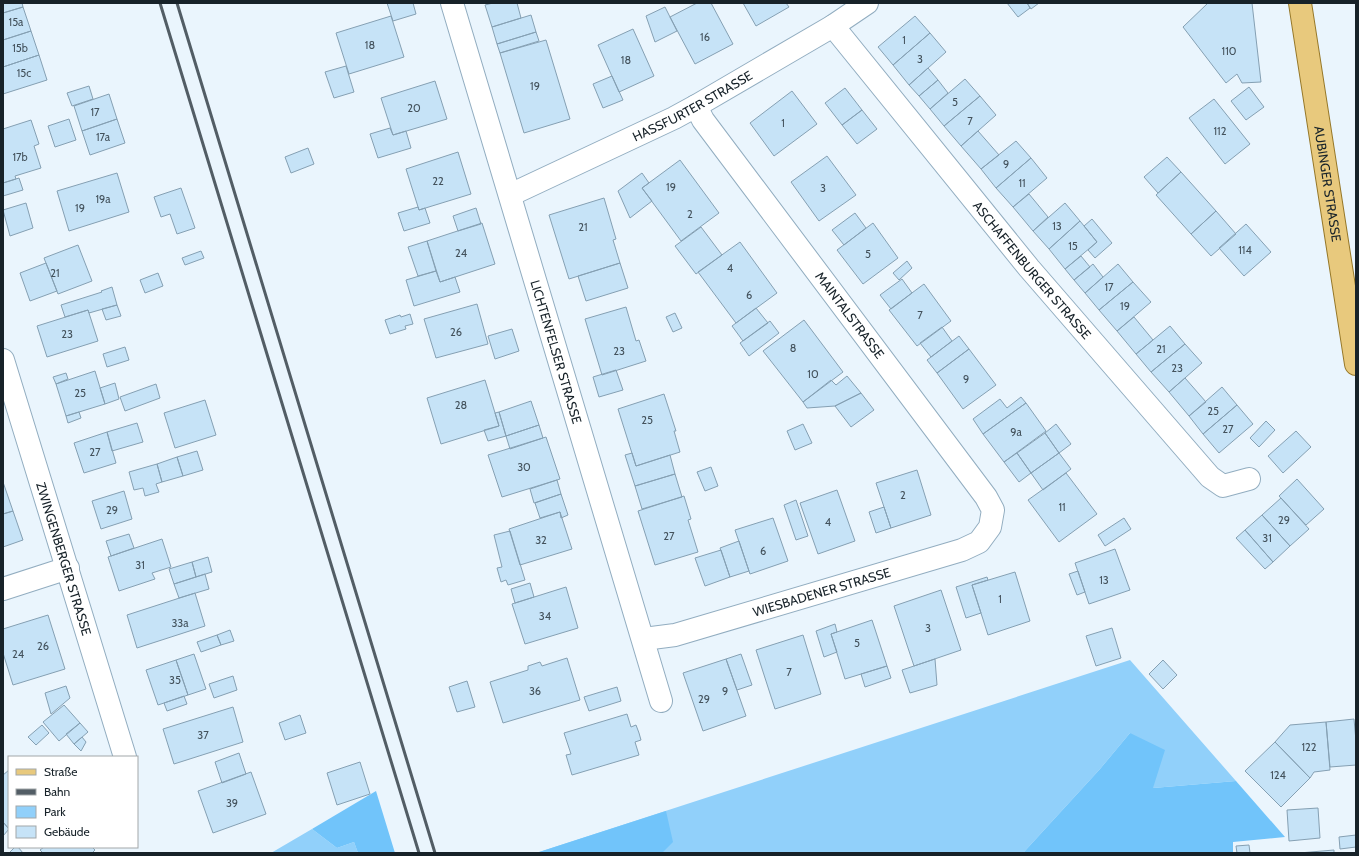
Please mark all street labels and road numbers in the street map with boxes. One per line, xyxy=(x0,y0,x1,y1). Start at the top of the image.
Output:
street label: HASSFURTER STRASSE xyxy=(630,67,755,144)
street label: AUBINGER STRASSE xyxy=(1311,125,1345,243)
street label: ASCHAFFENBURGER STRASSE xyxy=(970,198,1095,342)
street label: MAINTALSTRASSE xyxy=(812,268,888,362)
street label: LICHTENFELSER STRASSE xyxy=(527,278,585,425)
street label: ZWINGENBERGER STRASSE xyxy=(33,480,95,637)
street label: WIESBADENER STRASSE xyxy=(751,564,892,620)

